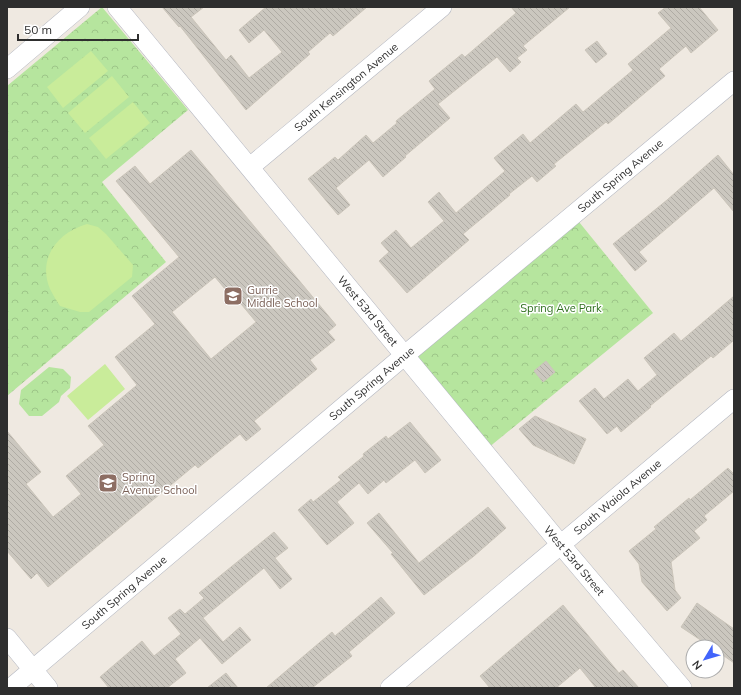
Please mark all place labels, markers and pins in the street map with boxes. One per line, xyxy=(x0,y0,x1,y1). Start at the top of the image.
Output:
place label: Gurrie Middle School xyxy=(247,283,318,310)
school or university icon: Gurrie Middle School xyxy=(222,285,244,307)
place label: Spring Avenue School xyxy=(122,470,197,497)
school or university icon: Spring Avenue School xyxy=(97,472,119,494)

